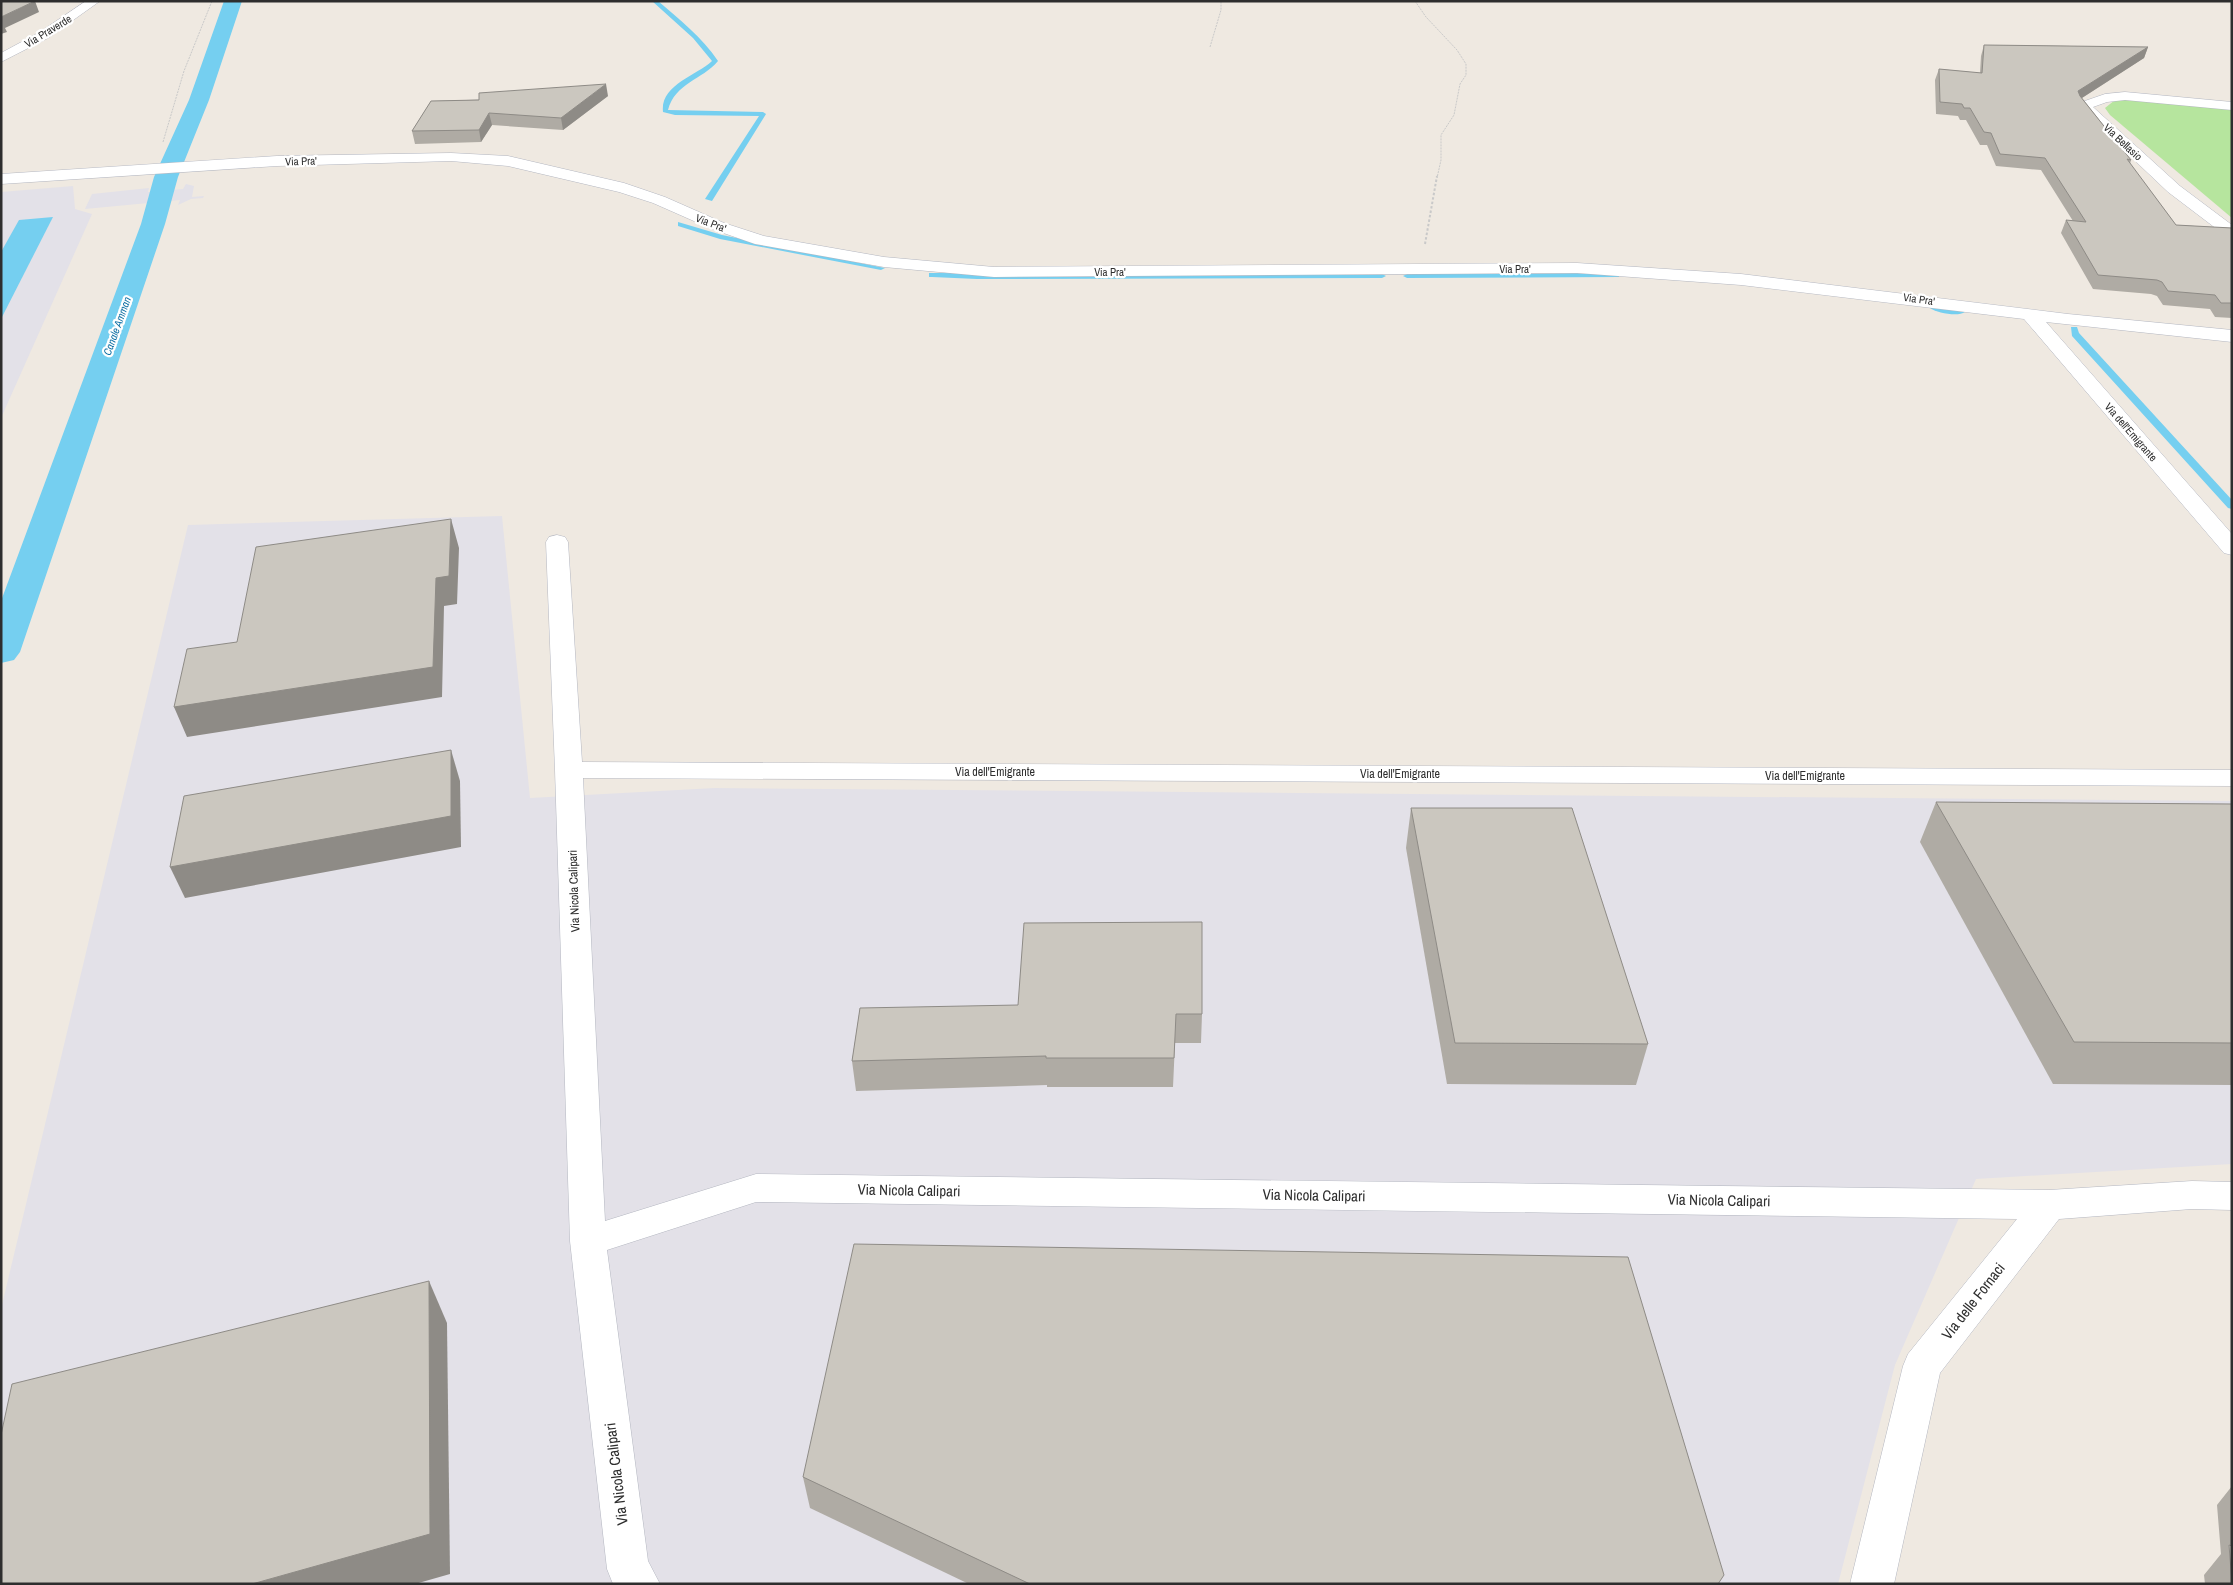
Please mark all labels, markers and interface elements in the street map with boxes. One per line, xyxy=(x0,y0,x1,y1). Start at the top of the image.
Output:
street label: Via Praverde xyxy=(22,11,74,51)
street label: Via Bellasio xyxy=(2101,121,2145,163)
street label: Via Pra' xyxy=(285,153,317,169)
street label: Via Pra' xyxy=(694,211,729,235)
street label: Via Pra' xyxy=(1499,262,1531,276)
street label: Via Pra' xyxy=(1094,265,1126,279)
street label: Via Pra' xyxy=(1902,290,1936,308)
water label: Canale Amman xyxy=(100,295,134,357)
street label: Via dell'Emigrante xyxy=(2102,400,2160,464)
street label: Via dell'Emigrante xyxy=(955,764,1035,780)
street label: Via dell'Emigrante xyxy=(1360,766,1440,782)
street label: Via dell'Emigrante xyxy=(1765,768,1845,784)
street label: Via Nicola Calipari xyxy=(565,850,583,932)
street label: Via Nicola Calipari xyxy=(857,1179,961,1201)
street label: Via Nicola Calipari xyxy=(1262,1184,1366,1206)
street label: Via Nicola Calipari xyxy=(1667,1189,1771,1211)
street label: Via delle Fornaci xyxy=(1936,1258,2010,1344)
street label: Via Nicola Calipari xyxy=(599,1422,633,1526)

